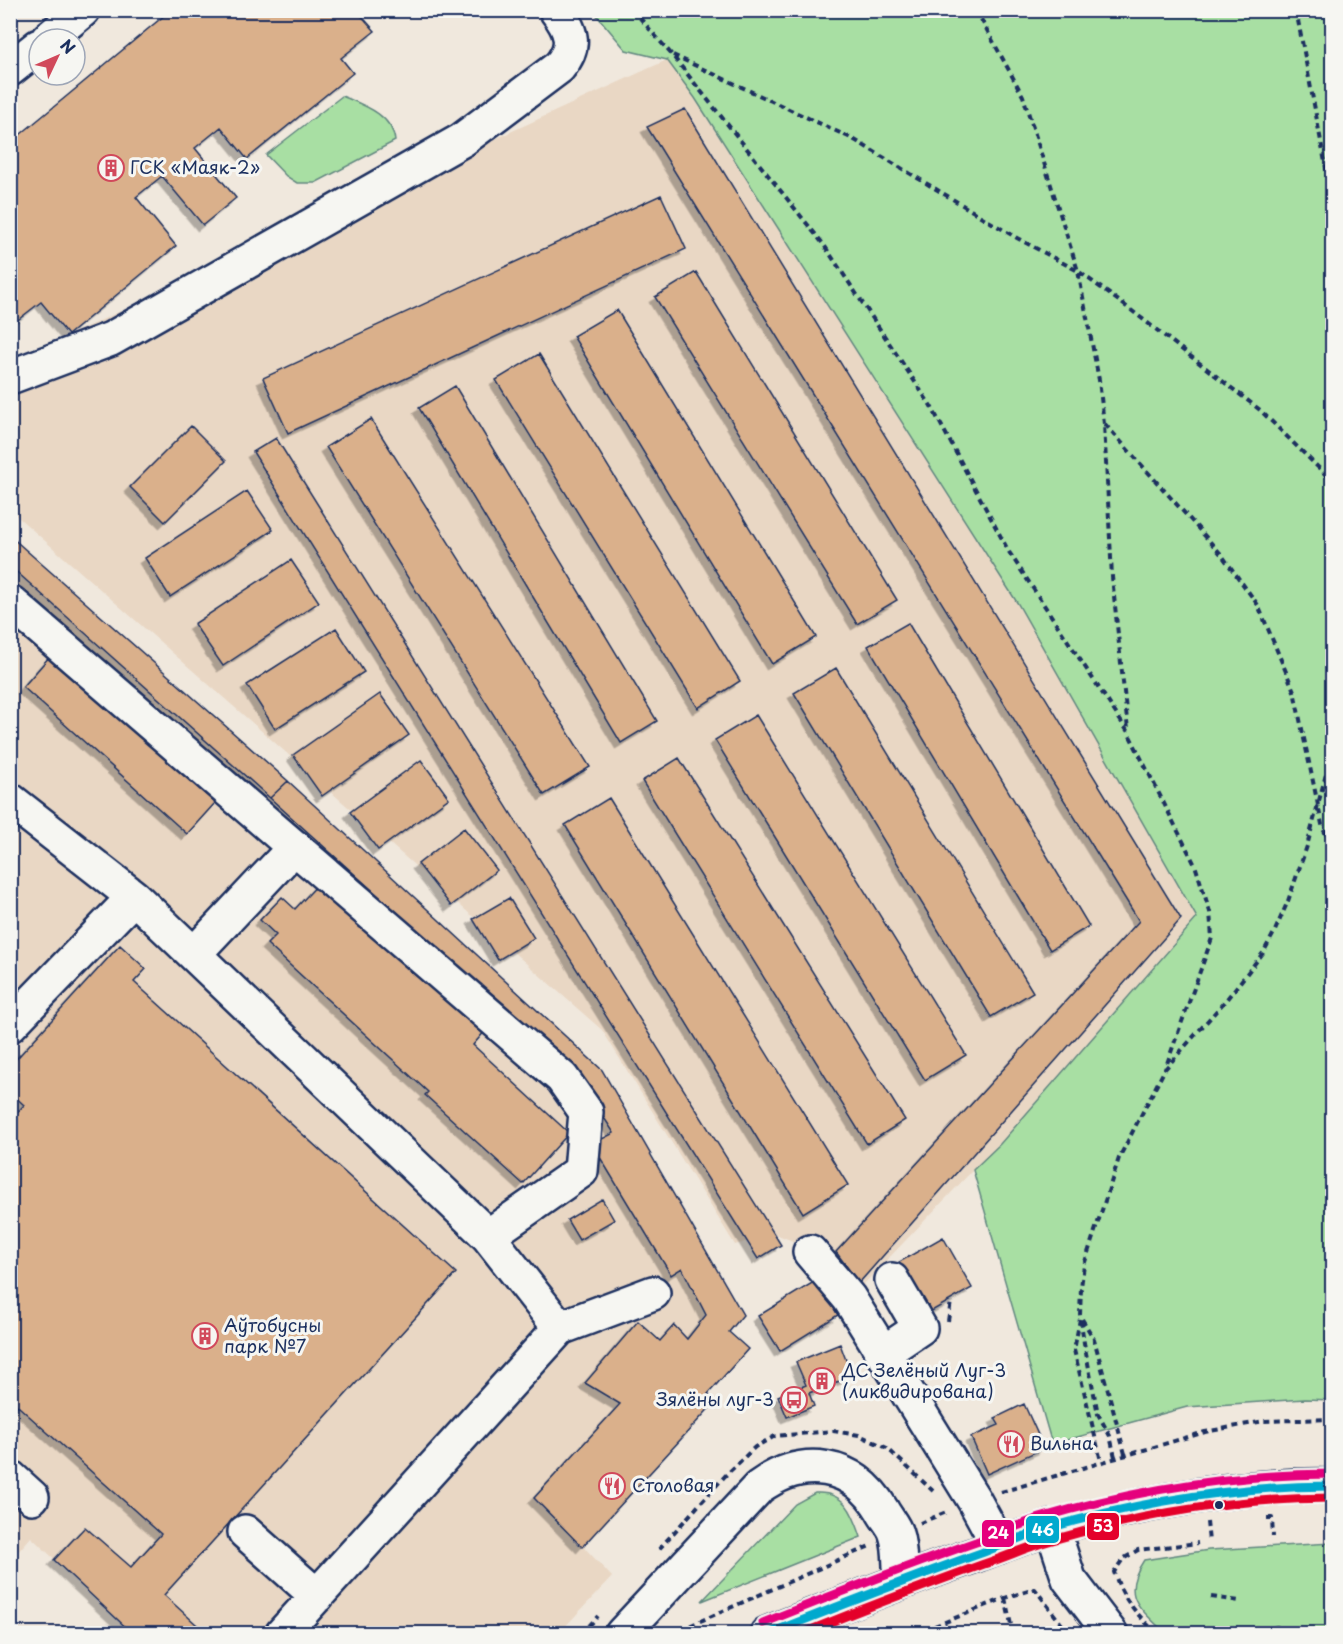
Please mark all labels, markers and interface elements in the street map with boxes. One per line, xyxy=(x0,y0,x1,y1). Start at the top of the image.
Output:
north arrow xyxy=(27,27,87,87)
text: N xyxy=(55,33,82,59)
building icon: ГСК «Маяк-2» xyxy=(96,153,126,183)
place label: ГСК «Маяк-2» xyxy=(130,153,260,180)
place label: Аўтобусны парк №7 xyxy=(224,1311,321,1359)
building icon: Аўтобусны парк №7 xyxy=(190,1321,220,1351)
place label: ДС Зелёный Луг-3 (ликвидирована) xyxy=(841,1356,1006,1404)
building icon: ДС Зелёный Луг-3 (ликвидирована) xyxy=(807,1366,837,1396)
place label: Зялёны луг-3 xyxy=(656,1385,774,1412)
bus stop icon: Зялёны луг-3 xyxy=(779,1385,809,1415)
restaurant icon: Вильна xyxy=(996,1429,1026,1459)
place label: Вильна xyxy=(1030,1429,1094,1456)
restaurant icon: Столовая xyxy=(597,1471,627,1501)
place label: Столовая xyxy=(632,1471,715,1498)
unlabelled marker xyxy=(1213,1499,1225,1511)
line badge: 53 xyxy=(1086,1512,1120,1541)
text: 53 xyxy=(1093,1513,1113,1537)
line badge: 46 xyxy=(1025,1515,1060,1544)
text: 46 xyxy=(1032,1517,1054,1541)
line badge: 24 xyxy=(981,1519,1015,1548)
text: 24 xyxy=(987,1520,1009,1544)

